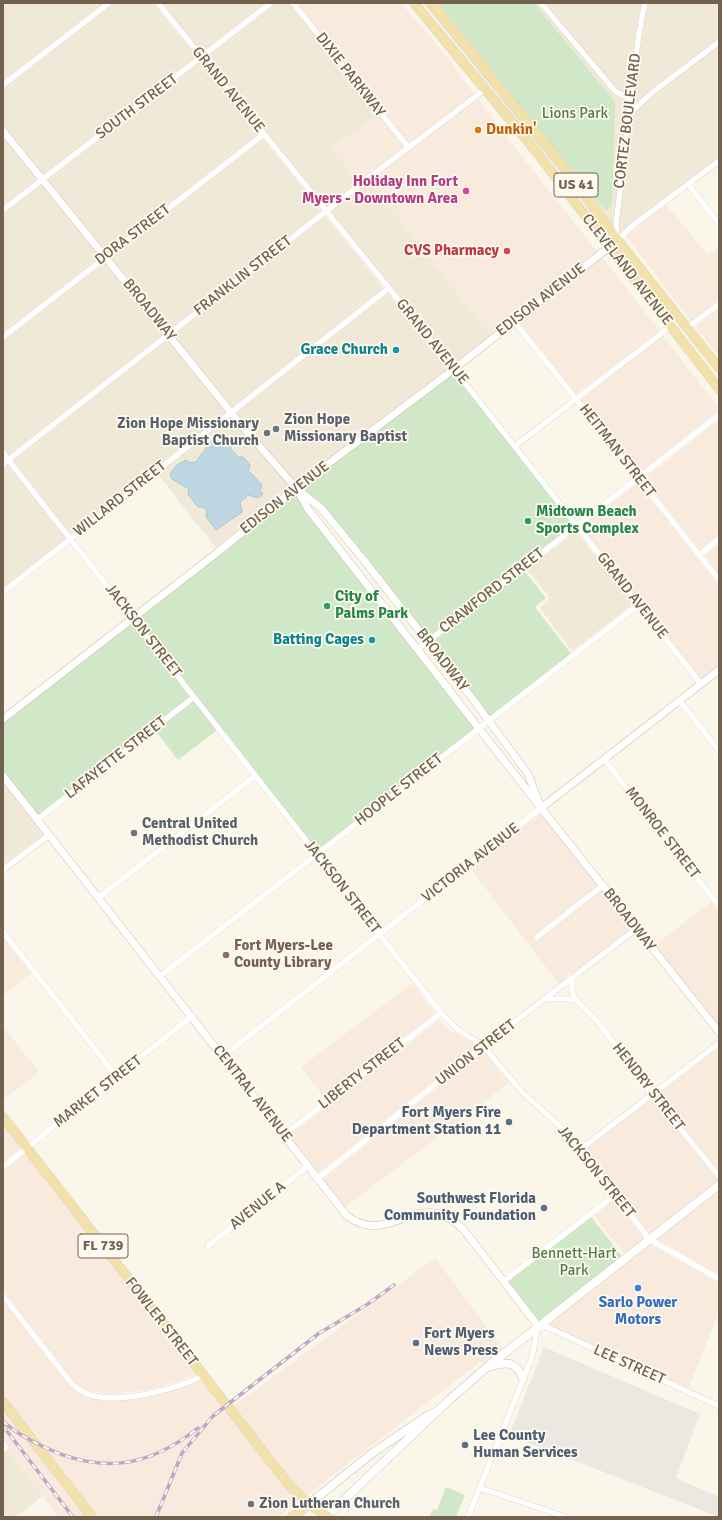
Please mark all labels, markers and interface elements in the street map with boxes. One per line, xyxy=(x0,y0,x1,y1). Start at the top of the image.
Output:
street label: DIXIE PARKWAY xyxy=(311,29,389,121)
street label: GRAND AVENUE xyxy=(188,43,268,137)
street label: CORTEZ BOULEVARD xyxy=(611,52,645,190)
street label: SOUTH STREET xyxy=(93,70,181,144)
park label: Lions Park xyxy=(542,105,608,123)
place label: Dunkin' xyxy=(486,121,536,139)
marker: Dunkin' xyxy=(473,125,483,135)
place label: Holiday Inn Fort Myers - Downtown Area xyxy=(302,173,458,208)
road number: US 41 xyxy=(554,173,598,197)
marker: Holiday Inn Fort Myers - Downtown Area xyxy=(461,186,471,196)
street label: DORA STREET xyxy=(92,201,174,269)
street label: CLEVELAND AVENUE xyxy=(578,211,676,329)
street label: FRANKLIN STREET xyxy=(190,232,296,320)
place label: CVS Pharmacy xyxy=(404,242,499,260)
marker: CVS Pharmacy xyxy=(502,246,512,256)
street label: EDISON AVENUE xyxy=(493,260,589,340)
street label: BROADWAY xyxy=(118,275,180,345)
street label: GRAND AVENUE xyxy=(392,295,472,389)
place label: Grace Church xyxy=(300,341,388,359)
marker: Grace Church xyxy=(391,345,401,355)
street label: HEITMAN STREET xyxy=(575,401,659,501)
place label: Zion Hope Missionary Baptist xyxy=(284,411,407,446)
place label: Zion Hope Missionary Baptist Church xyxy=(117,415,259,450)
marker: Zion Hope Missionary Baptist xyxy=(271,424,281,434)
marker: Zion Hope Missionary Baptist Church xyxy=(262,428,272,438)
street label: WILLARD STREET xyxy=(70,457,170,541)
street label: EDISON AVENUE xyxy=(237,458,333,538)
place label: Midtown Beach Sports Complex xyxy=(536,503,639,538)
marker: Midtown Beach Sports Complex xyxy=(523,516,533,526)
street label: CRAWFORD STREET xyxy=(436,545,548,637)
street label: GRAND AVENUE xyxy=(593,549,671,643)
street label: JACKSON STREET xyxy=(101,581,185,681)
place label: City of Palms Park xyxy=(335,588,408,623)
marker: City of Palms Park xyxy=(322,601,332,611)
street label: BROADWAY xyxy=(412,625,472,695)
place label: Batting Cages xyxy=(273,631,364,649)
marker: Batting Cages xyxy=(367,635,377,645)
street label: LAFAYETTE STREET xyxy=(62,713,170,803)
street label: HOOPLE STREET xyxy=(351,750,447,830)
street label: MONROE STREET xyxy=(621,784,703,882)
place label: Central United Methodist Church xyxy=(142,815,258,850)
street label: VICTORIA AVENUE xyxy=(419,819,523,907)
marker: Central United Methodist Church xyxy=(129,828,139,838)
street label: JACKSON STREET xyxy=(300,837,384,937)
street label: BROADWAY xyxy=(599,885,659,955)
place label: Fort Myers-Lee County Library xyxy=(234,937,333,972)
marker: Fort Myers-Lee County Library xyxy=(221,950,231,960)
street label: UNION STREET xyxy=(432,1016,520,1090)
street label: LIBERTY STREET xyxy=(315,1034,409,1114)
street label: HENDRY STREET xyxy=(608,1039,688,1135)
street label: CENTRAL AVENUE xyxy=(208,1042,296,1146)
street label: MARKET STREET xyxy=(50,1052,146,1132)
place label: Fort Myers Fire Department Station 11 xyxy=(352,1104,501,1139)
marker: Fort Myers Fire Department Station 11 xyxy=(504,1117,514,1127)
street label: JACKSON STREET xyxy=(553,1122,639,1222)
street label: AVENUE A xyxy=(226,1178,290,1234)
place label: Southwest Florida Community Foundation xyxy=(384,1190,536,1225)
marker: Southwest Florida Community Foundation xyxy=(539,1203,549,1213)
road number: FL 739 xyxy=(78,1234,128,1258)
park label: Bennett-Hart Park xyxy=(531,1245,617,1280)
street label: FOWLER STREET xyxy=(121,1274,201,1370)
marker: Sarlo Power Motors xyxy=(633,1283,643,1293)
place label: Sarlo Power Motors xyxy=(599,1294,677,1329)
place label: Fort Myers News Press xyxy=(424,1325,498,1360)
marker: Fort Myers News Press xyxy=(411,1338,421,1348)
street label: LEE STREET xyxy=(590,1341,668,1389)
place label: Lee County Human Services xyxy=(473,1427,578,1462)
marker: Lee County Human Services xyxy=(460,1440,470,1450)
place label: Zion Lutheran Church xyxy=(259,1495,400,1513)
marker: Zion Lutheran Church xyxy=(246,1499,256,1509)

